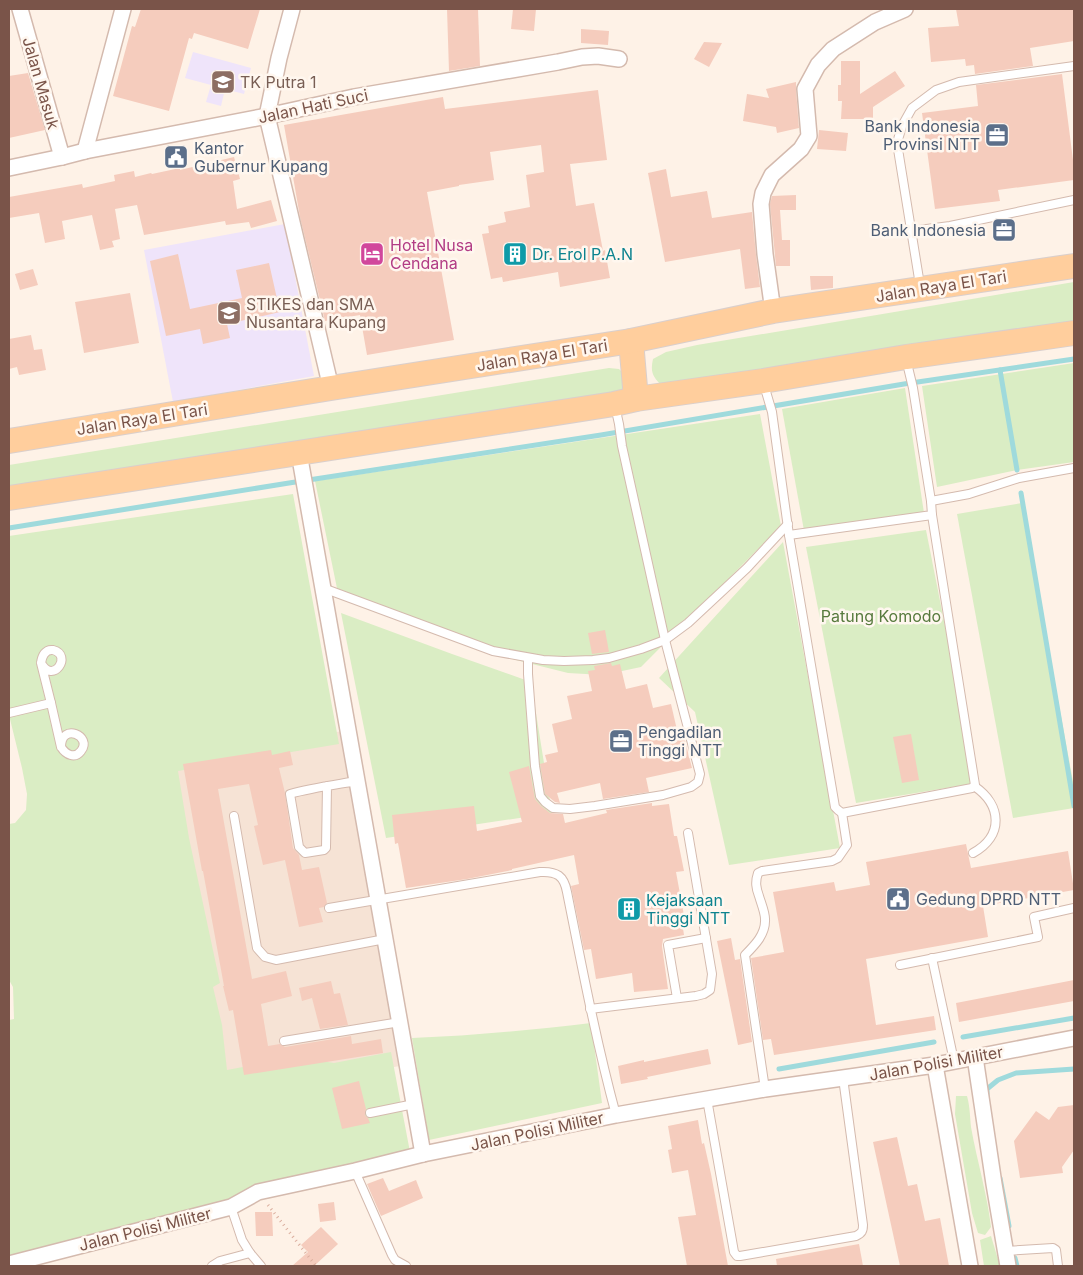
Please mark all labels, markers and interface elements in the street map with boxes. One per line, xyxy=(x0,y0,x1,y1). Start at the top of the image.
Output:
street label: Jalan Masuk xyxy=(18,35,64,132)
school or university icon: TK Putra 1 xyxy=(210,69,236,95)
place label: TK Putra 1 xyxy=(240,72,317,92)
street label: Jalan Hati Suci xyxy=(256,85,370,127)
place label: Bank Indonesia Provinsi NTT xyxy=(865,116,980,154)
office icon: Bank Indonesia Provinsi NTT xyxy=(984,122,1010,148)
place label: Kantor Gubernur Kupang xyxy=(194,138,328,176)
public building icon: Kantor Gubernur Kupang xyxy=(163,144,189,170)
office icon: Bank Indonesia xyxy=(991,217,1017,243)
place label: Bank Indonesia xyxy=(871,220,986,240)
place label: Hotel Nusa Cendana xyxy=(390,235,473,273)
hotel icon: Hotel Nusa Cendana xyxy=(359,241,385,267)
building icon: Dr. Erol P.A.N xyxy=(502,241,528,267)
place label: Dr. Erol P.A.N xyxy=(532,244,633,264)
street label: Jalan Raya El Tari xyxy=(874,266,1008,306)
place label: STIKES dan SMA Nusantara Kupang xyxy=(246,294,386,332)
school or university icon: STIKES dan SMA Nusantara Kupang xyxy=(216,300,242,326)
street label: Jalan Raya El Tari xyxy=(475,335,609,375)
street label: Jalan Raya El Tari xyxy=(75,399,209,439)
park label: Patung Komodo xyxy=(821,606,941,626)
place label: Pengadilan Tinggi NTT xyxy=(638,722,722,760)
office icon: Pengadilan Tinggi NTT xyxy=(608,728,634,754)
public building icon: Gedung DPRD NTT xyxy=(885,886,911,912)
place label: Gedung DPRD NTT xyxy=(916,889,1061,909)
place label: Kejaksaan Tinggi NTT xyxy=(646,890,730,928)
building icon: Kejaksaan Tinggi NTT xyxy=(616,896,642,922)
street label: Jalan Polisi Militer xyxy=(867,1041,1005,1085)
street label: Jalan Polisi Militer xyxy=(469,1107,605,1155)
street label: Jalan Polisi Militer xyxy=(77,1203,213,1255)

